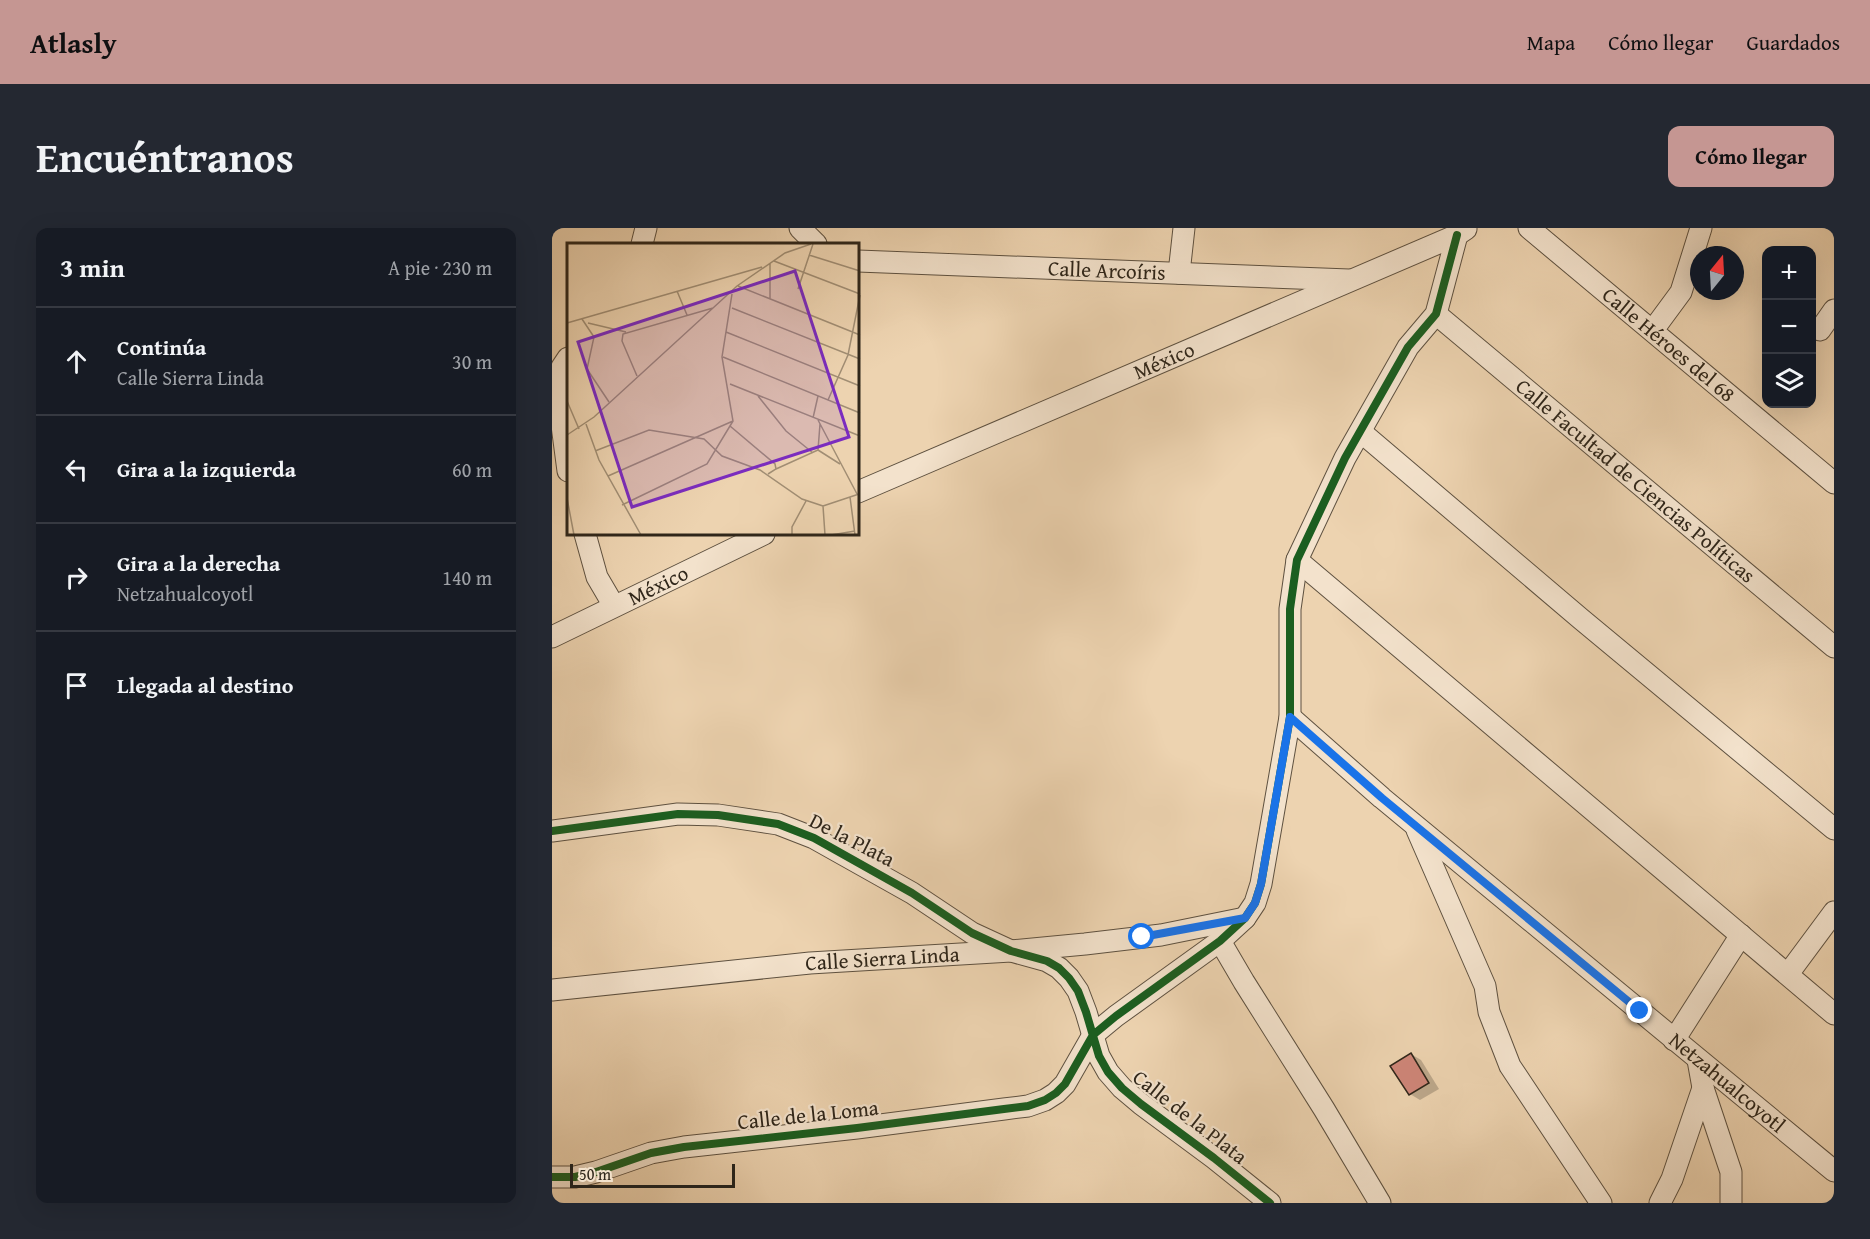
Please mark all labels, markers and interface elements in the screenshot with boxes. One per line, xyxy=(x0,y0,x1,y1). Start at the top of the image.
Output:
text: Atlasly xyxy=(30,22,117,63)
text: Mapa xyxy=(1527,27,1575,58)
text: Cómo llegar xyxy=(1608,27,1713,58)
text: Guardados xyxy=(1746,27,1840,58)
text: Encuéntranos xyxy=(36,126,294,187)
button: Cómo llegar xyxy=(1668,126,1834,187)
inset map xyxy=(567,243,860,536)
north arrow xyxy=(1690,246,1744,300)
map controls xyxy=(1762,246,1816,408)
button: + xyxy=(1762,246,1816,300)
text: 3 min xyxy=(60,248,125,287)
street label: Calle Arcoíris xyxy=(1047,252,1166,288)
text: A pie · 230 m xyxy=(388,253,492,282)
street label: Calle Héroes del 68 xyxy=(1596,279,1742,409)
button: − xyxy=(1762,300,1816,354)
text: Continúa xyxy=(117,331,206,363)
street label: México xyxy=(1128,333,1199,387)
icon: ahead xyxy=(60,345,93,378)
text: 30 m xyxy=(452,347,492,376)
button: layers xyxy=(1762,354,1816,408)
text: Calle Sierra Linda xyxy=(117,363,264,392)
street label: Calle Facultad de Ciencias Políticas xyxy=(1509,371,1762,590)
icon: left xyxy=(60,453,93,486)
text: Gira a la izquierda xyxy=(117,453,296,485)
text: 60 m xyxy=(452,455,492,484)
text: Gira a la derecha xyxy=(117,547,280,579)
street label: México xyxy=(622,557,693,613)
icon: right xyxy=(60,561,93,594)
text: 140 m xyxy=(442,563,492,592)
text: Netzahualcoyotl xyxy=(117,579,253,608)
icon: arrive xyxy=(60,669,93,702)
text: Llegada al destino xyxy=(117,669,293,701)
street label: De la Plata xyxy=(804,805,900,874)
route start xyxy=(1128,923,1154,949)
street label: Calle Sierra Linda xyxy=(804,938,961,978)
route end xyxy=(1626,997,1652,1023)
street label: Netzahualcoyotl xyxy=(1662,1025,1793,1140)
street label: Calle de la Plata xyxy=(1126,1062,1254,1171)
street label: Calle de la Loma xyxy=(736,1092,880,1137)
scale bar xyxy=(570,1161,735,1188)
text: 50 m xyxy=(579,1162,611,1186)

